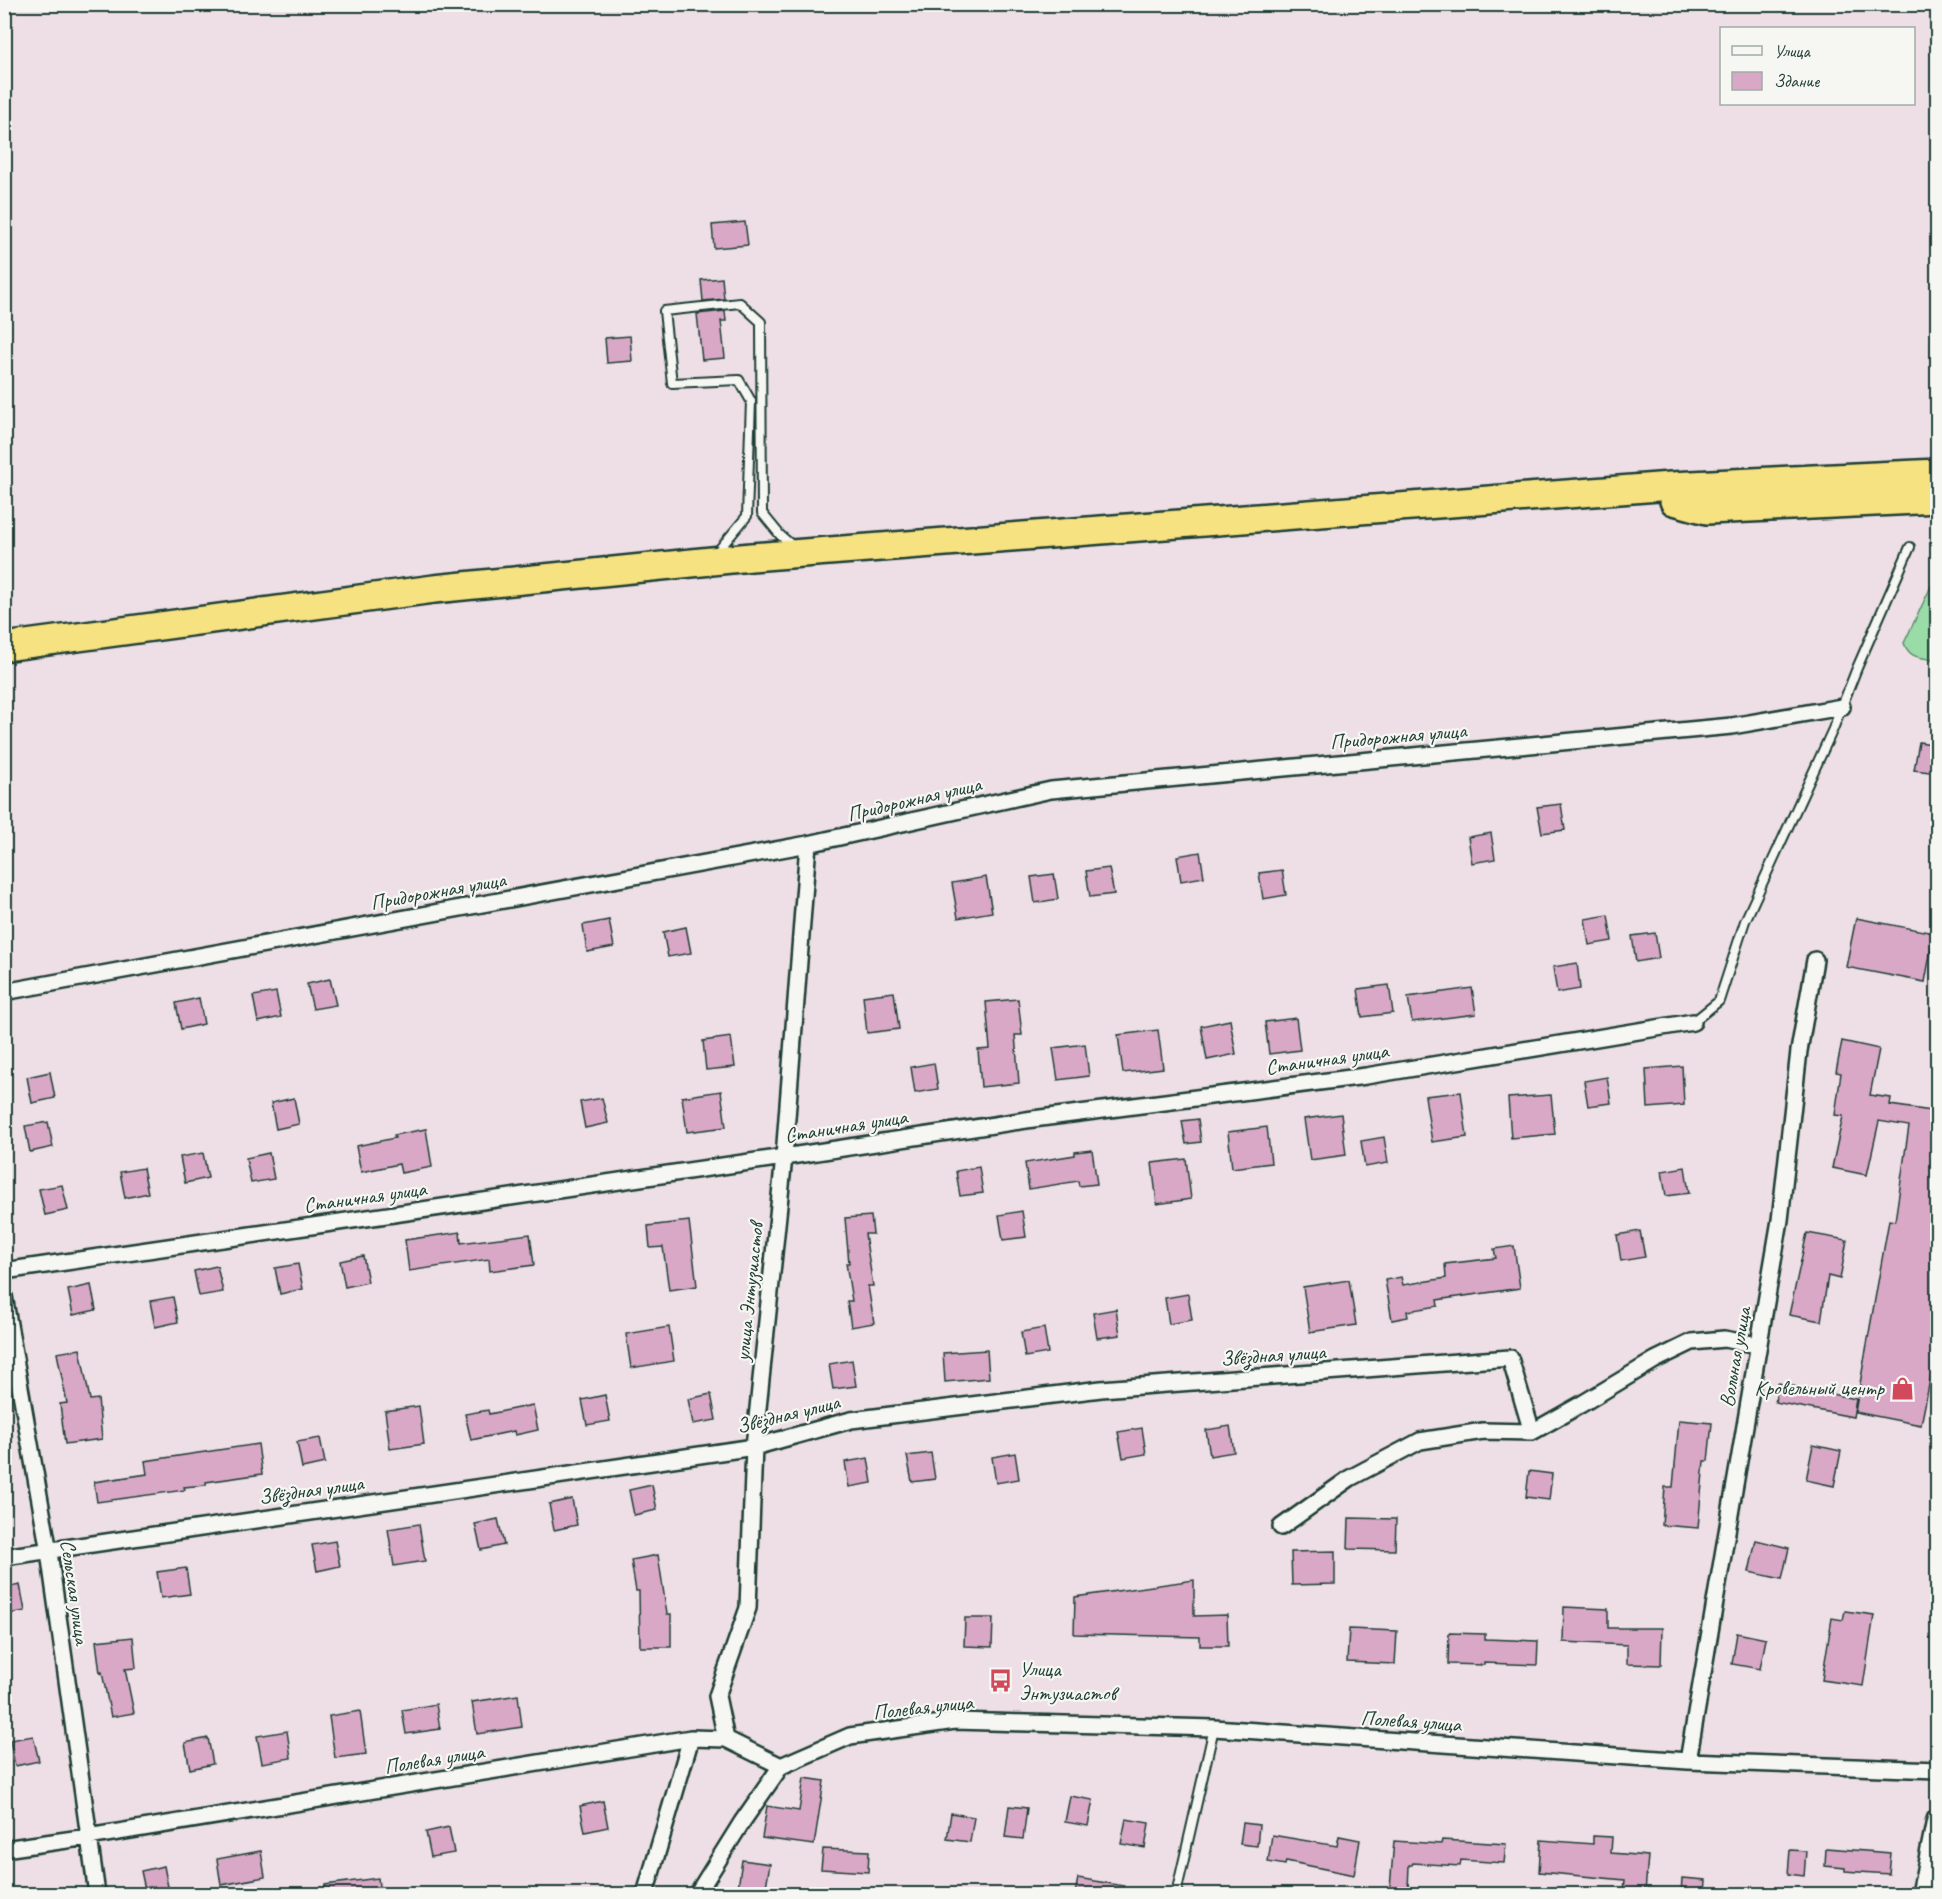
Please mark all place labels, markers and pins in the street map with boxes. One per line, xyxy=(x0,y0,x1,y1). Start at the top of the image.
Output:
place label: Кровельный центр xyxy=(1754,1375,1885,1401)
shop icon: Кровельный центр xyxy=(1889,1375,1915,1401)
place label: Улица Энтузиастов xyxy=(1019,1656,1120,1706)
bus stop icon: Улица Энтузиастов xyxy=(988,1668,1014,1694)

